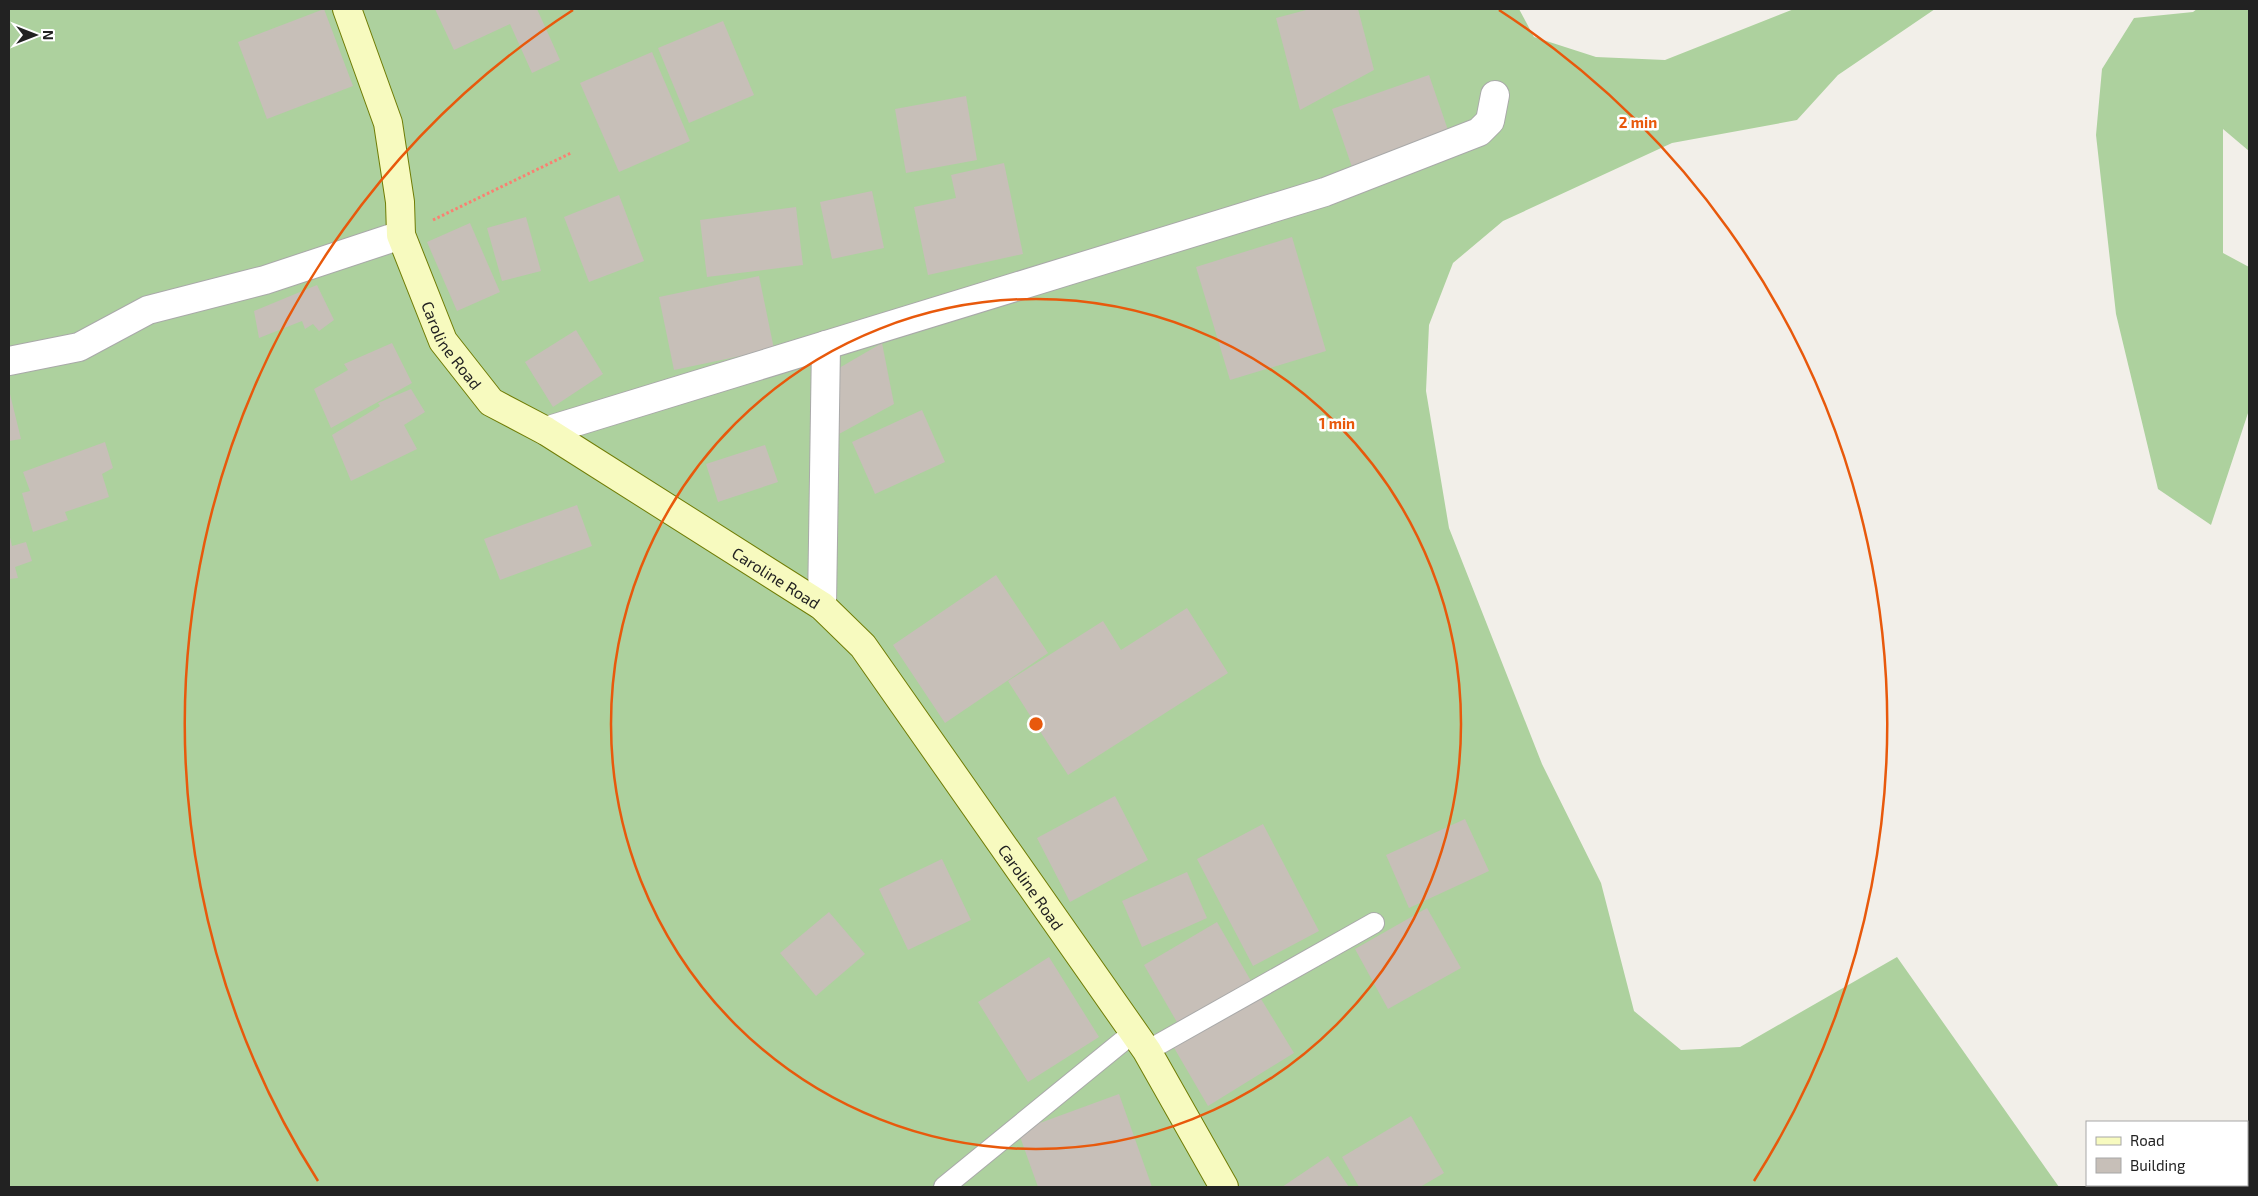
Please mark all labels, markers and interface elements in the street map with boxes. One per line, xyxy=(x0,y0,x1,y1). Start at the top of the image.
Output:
north arrow xyxy=(10,10,60,60)
text: N xyxy=(40,30,57,40)
text: 2 min xyxy=(1619,113,1657,131)
street label: Caroline Road xyxy=(419,298,486,393)
text: 1 min xyxy=(1319,414,1355,432)
street label: Caroline Road xyxy=(729,542,824,612)
centre of rings xyxy=(1027,715,1045,733)
street label: Caroline Road xyxy=(995,840,1068,933)
legend xyxy=(2086,1121,2248,1186)
text: Road xyxy=(2130,1131,2165,1149)
text: Building xyxy=(2130,1156,2186,1174)

